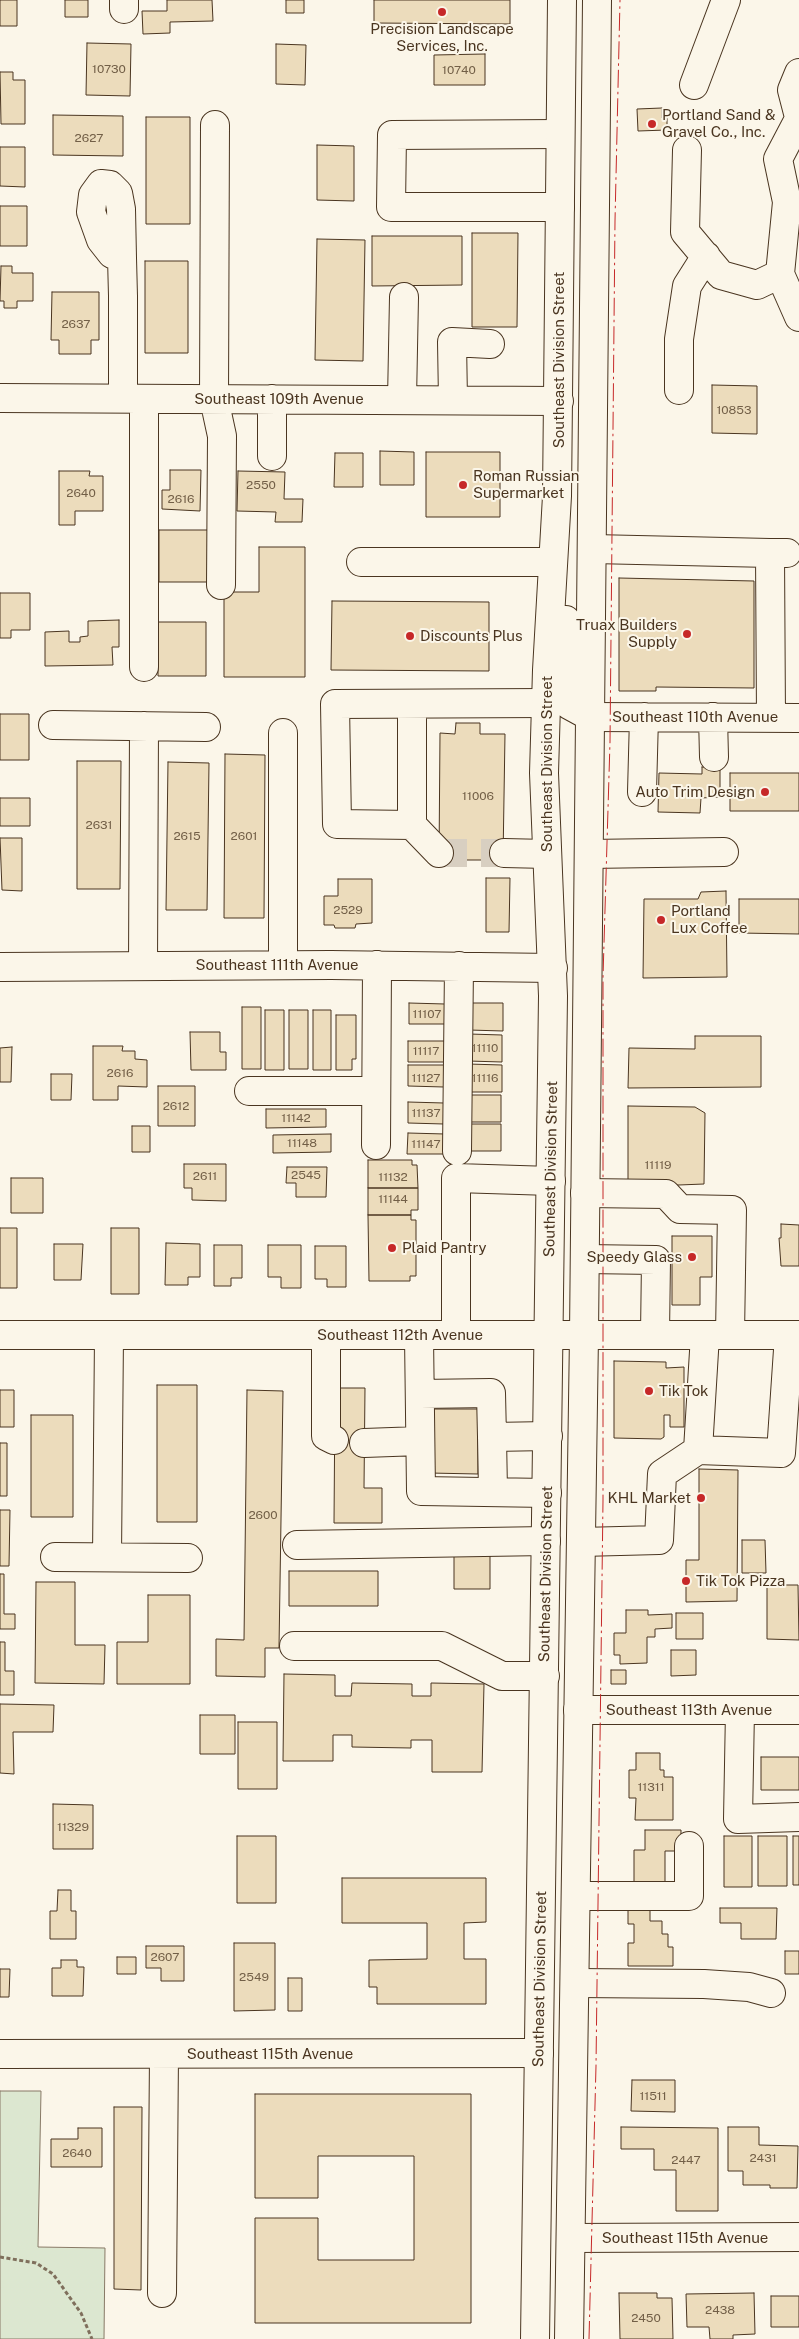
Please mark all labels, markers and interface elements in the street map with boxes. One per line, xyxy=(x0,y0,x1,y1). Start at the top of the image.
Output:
marker: Precision Landscape Services, Inc. xyxy=(436,6,448,18)
place label: Precision Landscape Services, Inc. xyxy=(370,20,514,55)
house number: 10730 xyxy=(92,62,126,76)
house number: 10740 xyxy=(442,63,476,77)
place label: Portland Sand & Gravel Co., Inc. xyxy=(662,106,776,141)
marker: Portland Sand & Gravel Co., Inc. xyxy=(646,118,658,130)
house number: 2627 xyxy=(75,131,103,145)
street label: Southeast Division Street xyxy=(550,272,568,448)
house number: 2637 xyxy=(61,317,91,331)
street label: Southeast 109th Avenue xyxy=(194,390,364,408)
house number: 10853 xyxy=(716,403,752,417)
place label: Roman Russian Supermarket xyxy=(473,467,579,502)
house number: 2550 xyxy=(246,478,276,492)
marker: Roman Russian Supermarket xyxy=(457,479,469,491)
house number: 2640 xyxy=(66,486,96,500)
house number: 2616 xyxy=(168,492,194,506)
place label: Truax Builders Supply xyxy=(576,616,677,651)
place label: Discounts Plus xyxy=(420,627,523,645)
marker: Truax Builders Supply xyxy=(681,628,693,640)
marker: Discounts Plus xyxy=(404,630,416,642)
street label: Southeast Division Street xyxy=(538,676,556,852)
street label: Southeast 110th Avenue xyxy=(612,708,778,726)
place label: Auto Trim Design xyxy=(635,783,755,801)
marker: Auto Trim Design xyxy=(759,786,771,798)
house number: 11006 xyxy=(462,789,494,803)
house number: 2631 xyxy=(86,818,112,832)
house number: 2615 xyxy=(173,829,201,843)
house number: 2601 xyxy=(231,829,257,843)
place label: Portland Lux Coffee xyxy=(671,902,747,937)
house number: 2529 xyxy=(333,903,363,917)
marker: Portland Lux Coffee xyxy=(655,914,667,926)
street label: Southeast 111th Avenue xyxy=(195,956,359,974)
house number: 11107 xyxy=(413,1007,441,1021)
house number: 11110 xyxy=(472,1041,498,1055)
house number: 11117 xyxy=(413,1044,439,1058)
house number: 2616 xyxy=(107,1066,133,1080)
house number: 11127 xyxy=(411,1071,441,1085)
house number: 11116 xyxy=(471,1071,499,1085)
street label: Southeast Division Street xyxy=(540,1081,562,1257)
house number: 2612 xyxy=(163,1099,189,1113)
house number: 11137 xyxy=(411,1106,441,1120)
house number: 11142 xyxy=(281,1111,311,1125)
house number: 11148 xyxy=(287,1136,317,1150)
house number: 11147 xyxy=(411,1137,441,1151)
house number: 11119 xyxy=(644,1158,672,1172)
house number: 2545 xyxy=(291,1168,321,1182)
house number: 2611 xyxy=(193,1169,217,1183)
house number: 11132 xyxy=(378,1170,408,1184)
house number: 11144 xyxy=(378,1192,408,1206)
place label: Plaid Pantry xyxy=(402,1239,487,1257)
marker: Plaid Pantry xyxy=(386,1242,398,1254)
place label: Speedy Glass xyxy=(587,1248,682,1266)
marker: Speedy Glass xyxy=(686,1251,698,1263)
street label: Southeast 112th Avenue xyxy=(317,1326,483,1344)
place label: Tik Tok xyxy=(659,1382,709,1400)
marker: Tik Tok xyxy=(643,1385,655,1397)
street label: Southeast Division Street xyxy=(535,1486,557,1662)
place label: KHL Market xyxy=(608,1489,691,1507)
marker: KHL Market xyxy=(695,1492,707,1504)
house number: 2600 xyxy=(248,1508,278,1522)
place label: Tik Tok Pizza xyxy=(696,1572,785,1590)
marker: Tik Tok Pizza xyxy=(680,1575,692,1587)
street label: Southeast 113th Avenue xyxy=(606,1701,772,1719)
house number: 11311 xyxy=(637,1780,665,1794)
house number: 11329 xyxy=(57,1820,89,1834)
street label: Southeast Division Street xyxy=(529,1891,551,2067)
house number: 2607 xyxy=(151,1950,179,1964)
house number: 2549 xyxy=(239,1970,269,1984)
street label: Southeast 115th Avenue xyxy=(187,2045,353,2063)
house number: 11511 xyxy=(639,2089,667,2103)
house number: 2640 xyxy=(62,2146,92,2160)
house number: 2431 xyxy=(749,2151,777,2165)
house number: 2447 xyxy=(671,2153,701,2167)
street label: Southeast 115th Avenue xyxy=(602,2229,768,2247)
house number: 2438 xyxy=(705,2303,735,2317)
house number: 2450 xyxy=(631,2311,661,2325)

